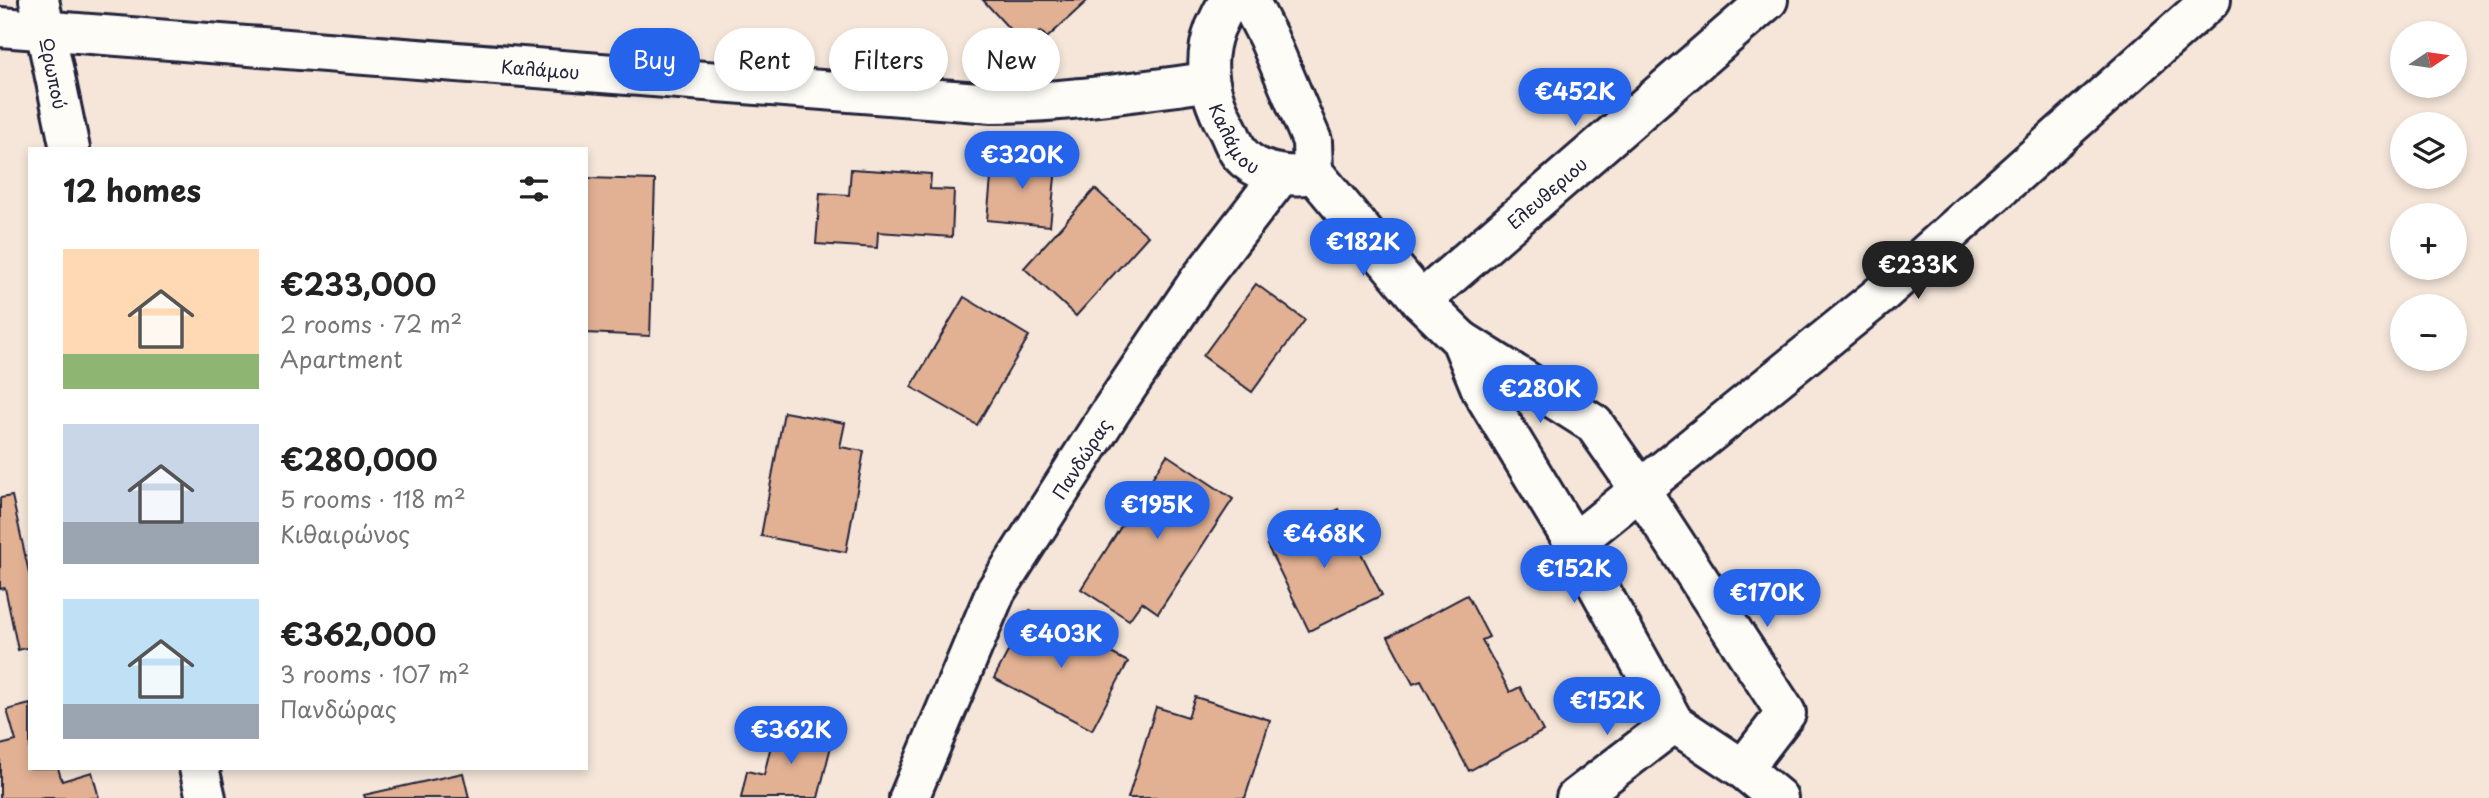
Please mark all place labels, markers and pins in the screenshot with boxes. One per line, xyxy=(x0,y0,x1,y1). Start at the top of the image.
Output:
pin: €452K xyxy=(1526,68,1624,128)
pin: €320K xyxy=(973,132,1071,191)
pin: €182K xyxy=(1314,218,1412,278)
pin: €233K xyxy=(1869,242,1967,301)
pin: €280K xyxy=(1491,366,1589,425)
pin: €195K xyxy=(1108,482,1206,541)
pin: €468K xyxy=(1275,510,1373,570)
pin: €152K xyxy=(1525,546,1623,605)
pin: €170K xyxy=(1718,570,1816,629)
pin: €403K xyxy=(1012,610,1110,670)
pin: €152K xyxy=(1558,678,1656,737)
pin: €362K xyxy=(742,706,840,766)

